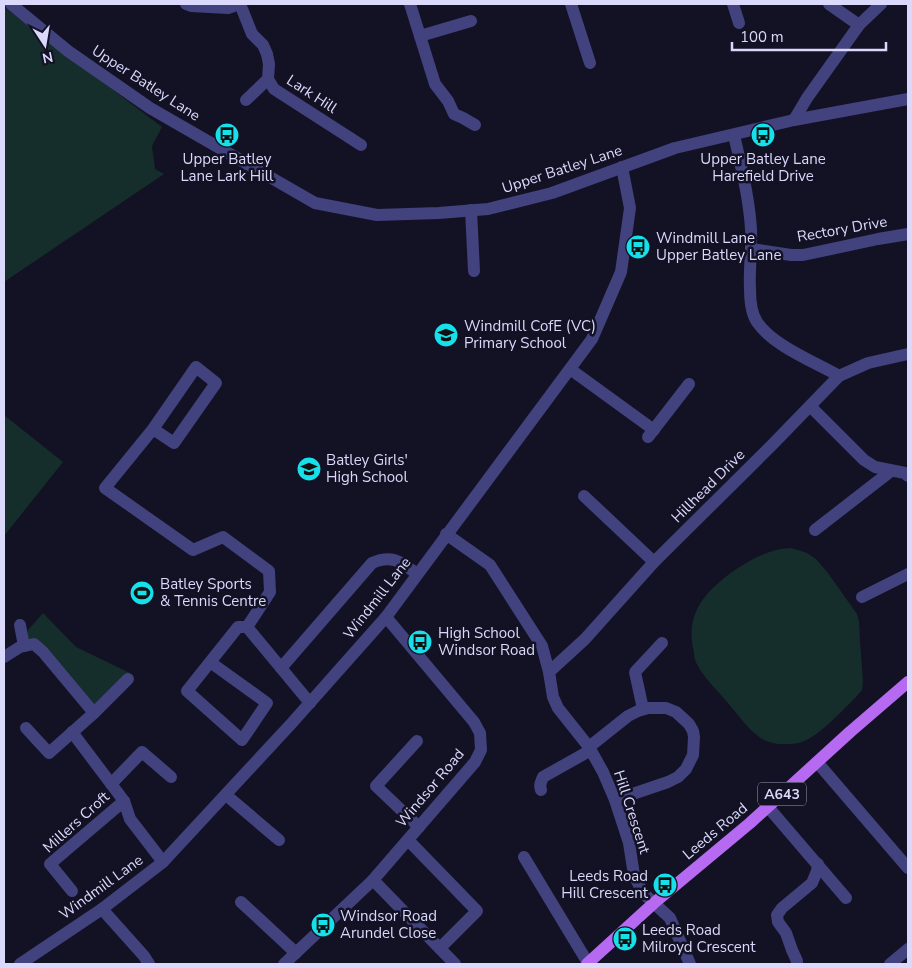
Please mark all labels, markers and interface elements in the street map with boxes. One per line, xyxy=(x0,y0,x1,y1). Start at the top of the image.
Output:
north arrow xyxy=(20,20,70,70)
scale bar xyxy=(732,20,886,52)
text: 100 m xyxy=(740,27,784,47)
street label: Upper Batley Lane xyxy=(88,40,204,126)
text: N xyxy=(40,47,55,68)
street label: Lark Hill xyxy=(283,70,342,118)
bus stop icon: Upper Batley Lane Lark Hill xyxy=(214,122,240,148)
bus stop icon: Upper Batley Lane Harefield Drive xyxy=(750,122,776,148)
street label: Upper Batley Lane xyxy=(499,140,625,198)
place label: Upper Batley Lane Lark Hill xyxy=(180,149,274,186)
place label: Upper Batley Lane Harefield Drive xyxy=(700,149,826,186)
street label: Rectory Drive xyxy=(795,211,889,247)
place label: Windmill Lane Upper Batley Lane xyxy=(656,228,781,265)
bus stop icon: Windmill Lane Upper Batley Lane xyxy=(625,234,651,260)
place label: Windmill CofE (VC) Primary School xyxy=(464,316,596,353)
school or university icon: Windmill CofE (VC) Primary School xyxy=(433,322,459,348)
street label: Hillhead Drive xyxy=(667,445,749,527)
place label: Batley Girls' High School xyxy=(326,450,408,487)
school or university icon: Batley Girls' High School xyxy=(296,456,322,482)
street label: Windmill Lane xyxy=(339,553,415,643)
place label: Batley Sports & Tennis Centre xyxy=(160,574,266,611)
sports icon: Batley Sports & Tennis Centre xyxy=(129,580,155,606)
place label: High School Windsor Road xyxy=(438,623,535,660)
bus stop icon: High School Windsor Road xyxy=(407,629,433,655)
street label: Windsor Road xyxy=(391,744,469,832)
street label: Hill Crescent xyxy=(609,768,655,857)
road number: A643 xyxy=(758,782,806,806)
street label: Millers Croft xyxy=(38,786,114,857)
street label: Leeds Road xyxy=(678,798,752,864)
street label: Windmill Lane xyxy=(55,850,147,924)
place label: Leeds Road Hill Crescent xyxy=(561,866,649,903)
bus stop icon: Leeds Road Hill Crescent xyxy=(652,872,678,898)
place label: Windsor Road Arundel Close xyxy=(340,906,437,943)
bus stop icon: Windsor Road Arundel Close xyxy=(310,912,336,938)
place label: Leeds Road Milroyd Crescent xyxy=(642,920,756,957)
bus stop icon: Leeds Road Milroyd Crescent xyxy=(612,926,638,952)

